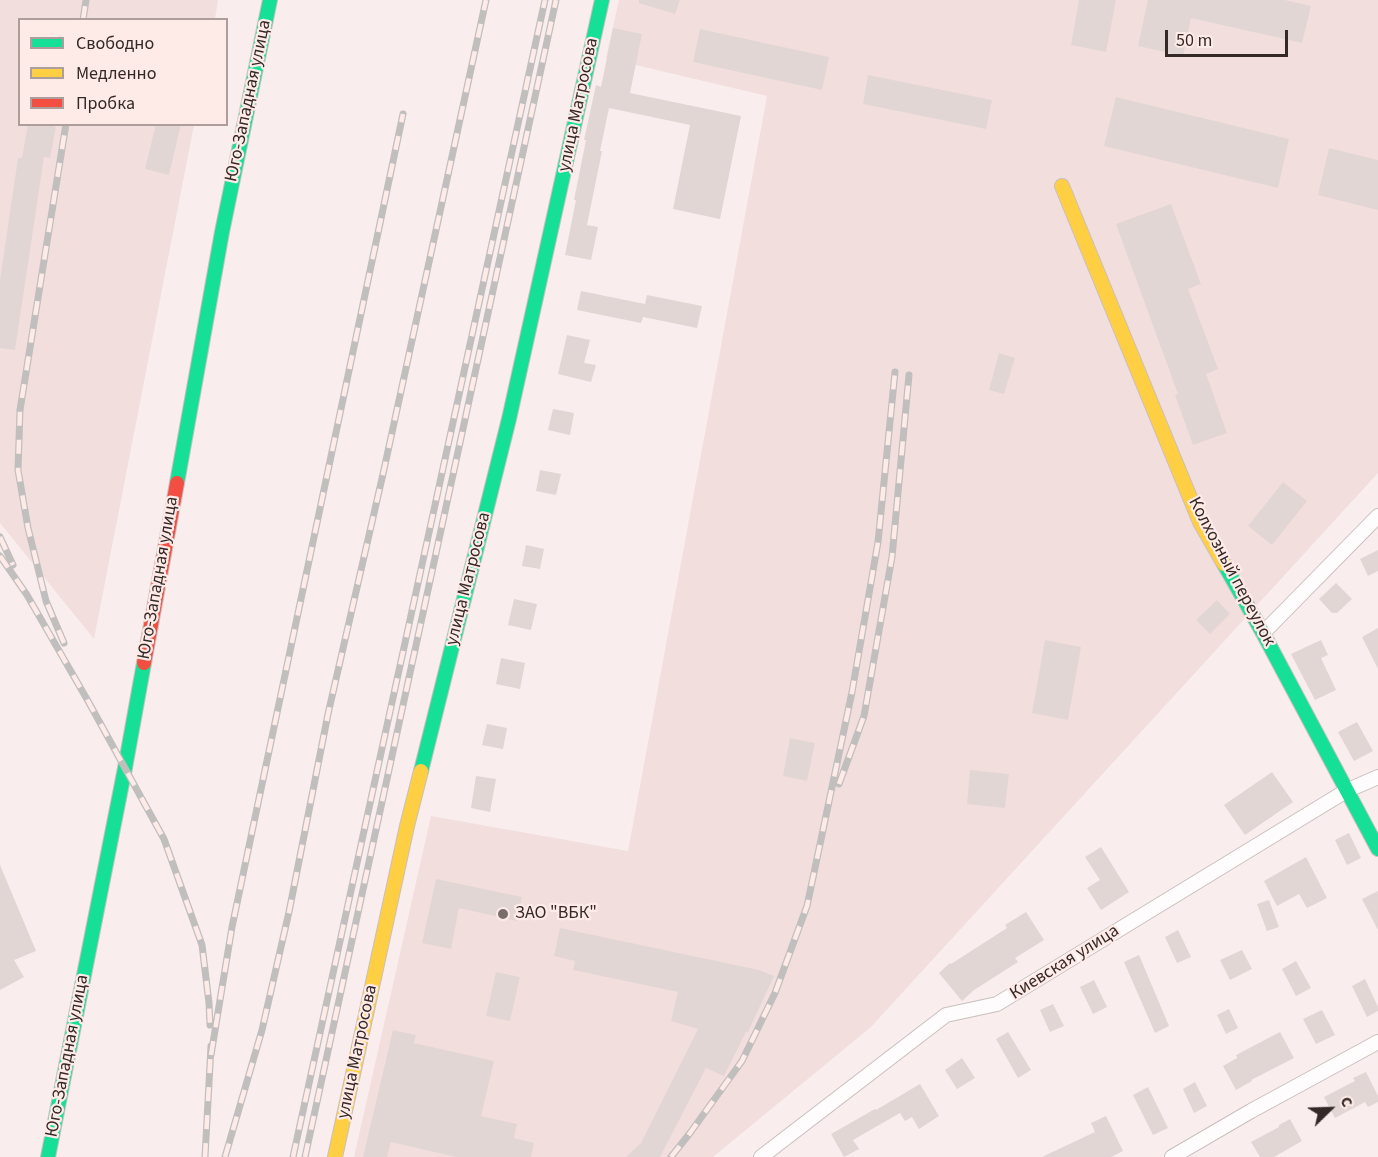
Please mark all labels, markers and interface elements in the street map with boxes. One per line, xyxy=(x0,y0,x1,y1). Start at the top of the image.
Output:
legend xyxy=(18,18,228,126)
street label: Юго-Западная улица xyxy=(221,18,277,184)
scale bar xyxy=(1168,18,1291,56)
text: 50 m xyxy=(1176,28,1212,53)
text: Свободно xyxy=(76,31,154,56)
street label: улица Матросова xyxy=(554,36,604,174)
text: Медленно xyxy=(76,61,156,86)
text: Пробка xyxy=(76,91,135,116)
street label: Колхозный переулок xyxy=(1183,494,1279,650)
street label: Юго-Западная улица xyxy=(134,495,184,661)
street label: улица Матросова xyxy=(442,510,496,648)
place label: ЗАО "ВБК" xyxy=(515,903,597,925)
marker: ЗАО "ВБК" xyxy=(496,907,510,921)
street label: Киевская улица xyxy=(1006,921,1124,1005)
street label: Юго-Западная улица xyxy=(42,973,94,1139)
street label: улица Матросова xyxy=(333,983,383,1121)
north arrow xyxy=(1300,1079,1360,1139)
text: С xyxy=(1335,1093,1359,1111)

